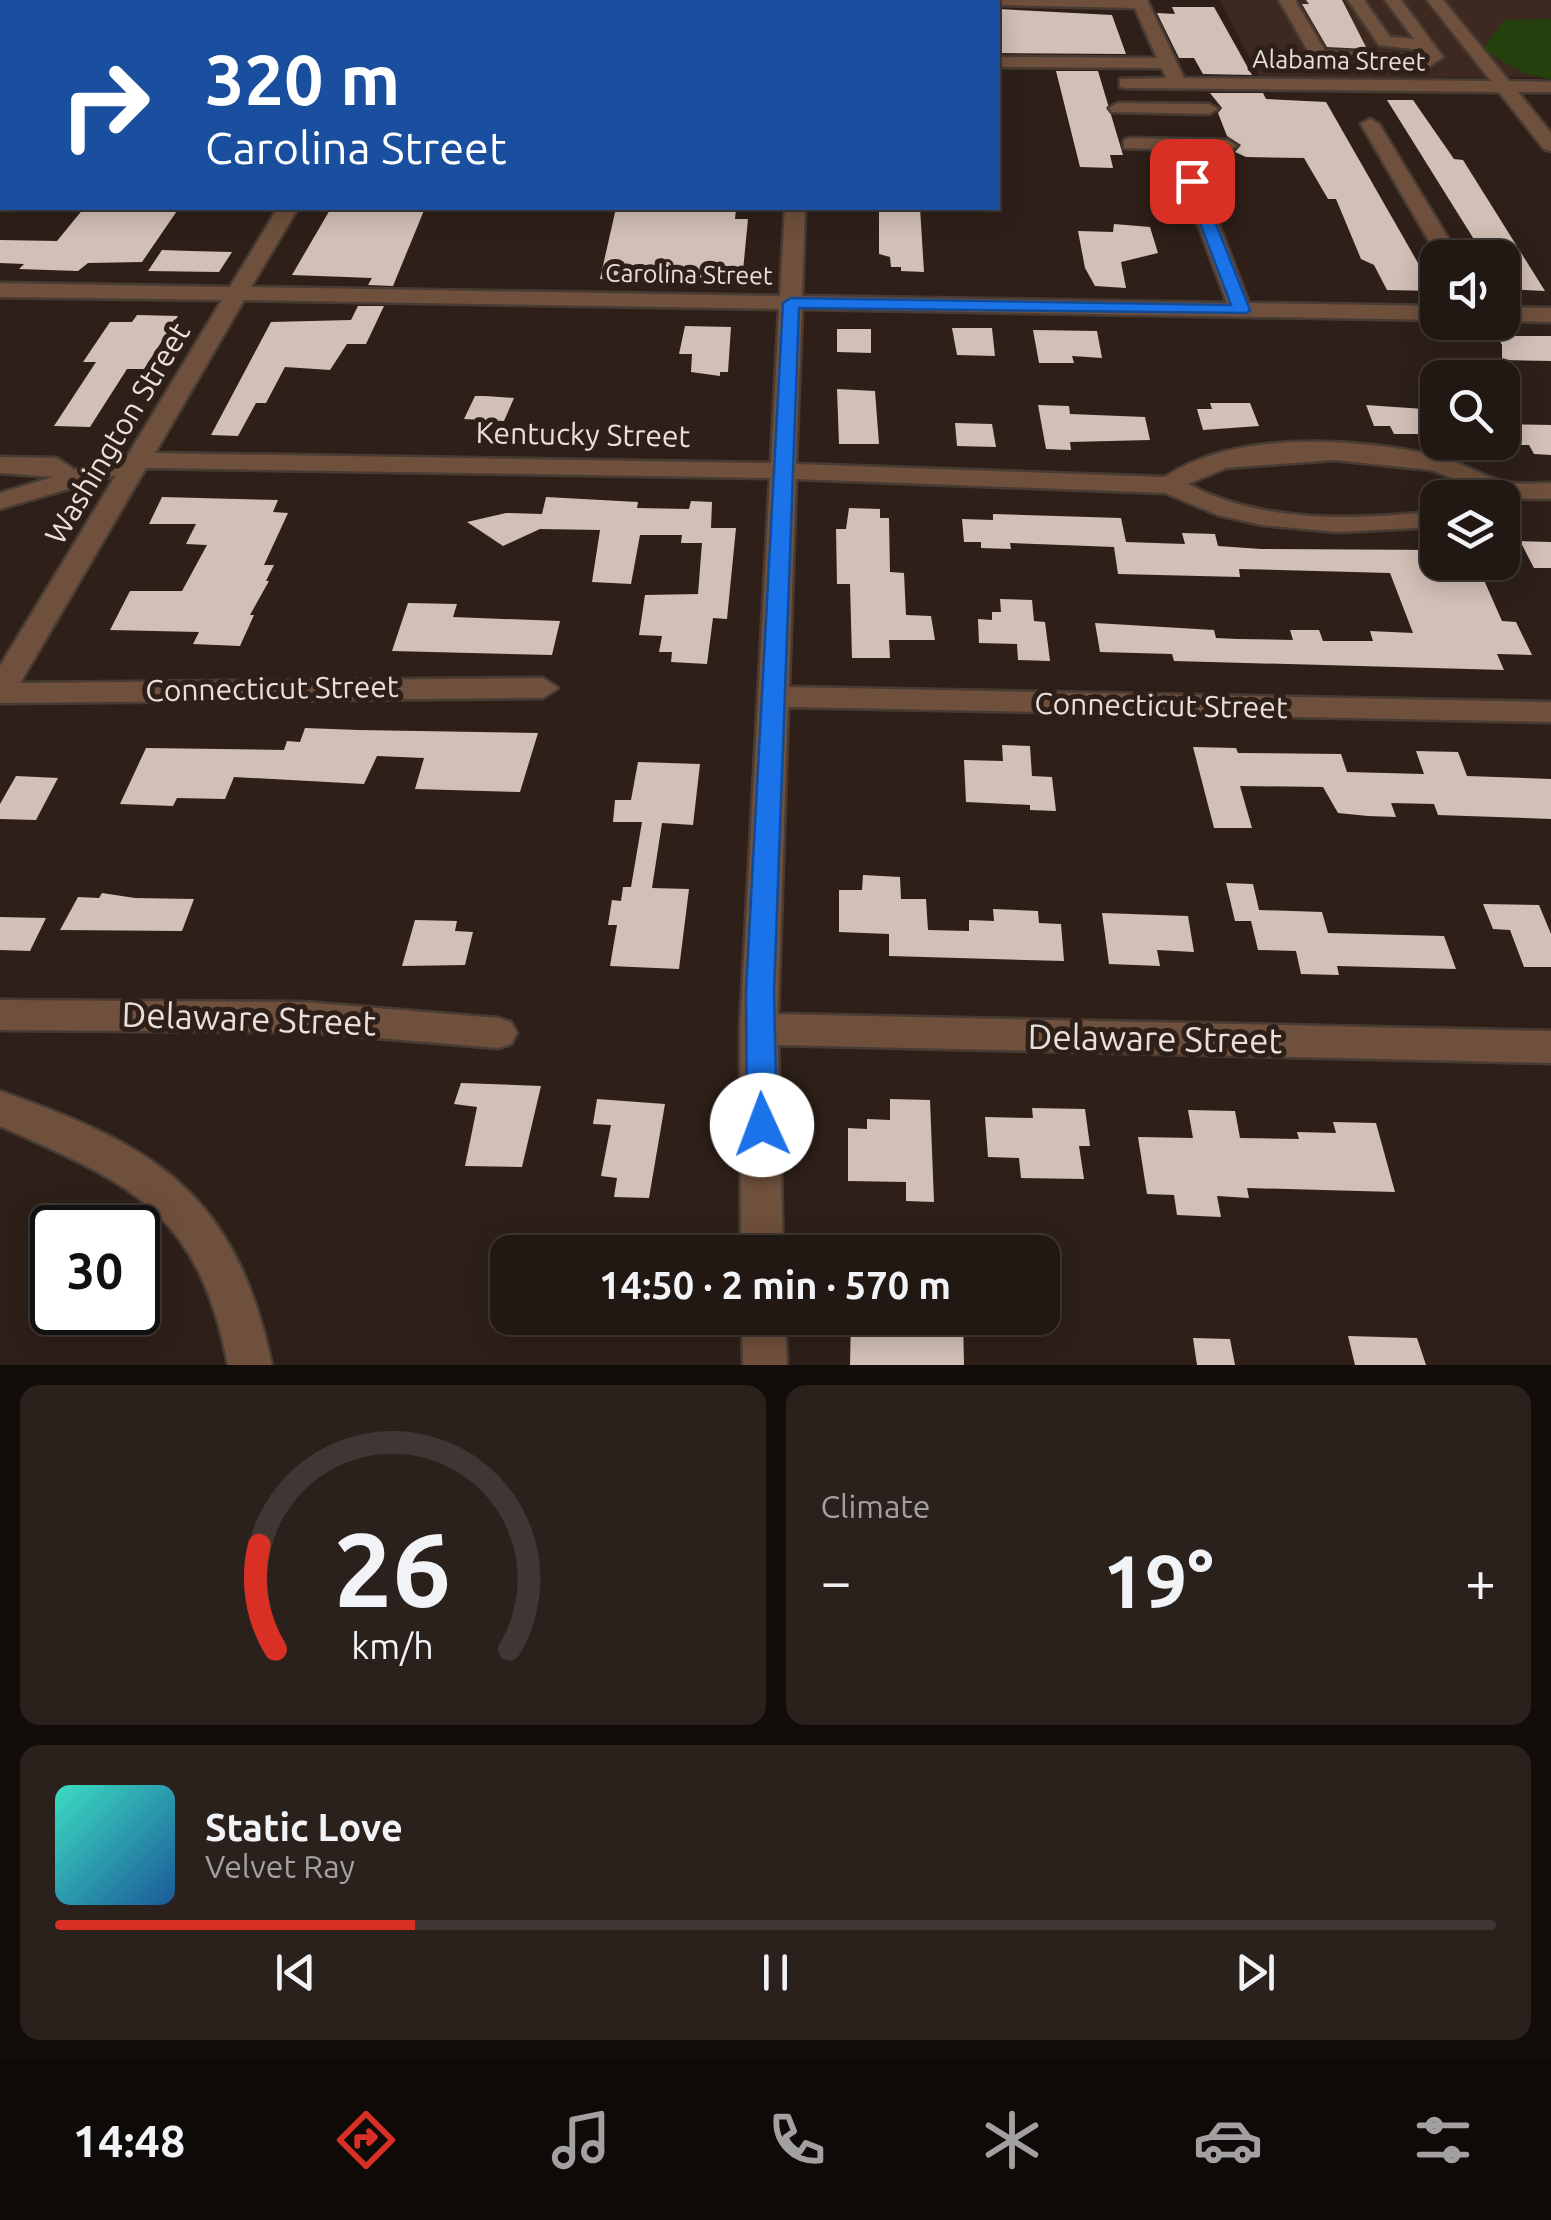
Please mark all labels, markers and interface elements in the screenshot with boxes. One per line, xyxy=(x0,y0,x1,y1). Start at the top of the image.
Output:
icon: right xyxy=(40,40,170,170)
text: 320 m xyxy=(205,40,400,118)
street label: Alabama Street xyxy=(1252,44,1426,76)
text: Carolina Street xyxy=(205,122,507,173)
pin xyxy=(1150,139,1235,224)
icon: arrive xyxy=(1165,154,1220,209)
map controls xyxy=(1420,240,1520,580)
button: sound xyxy=(1420,240,1520,340)
street label: Carolina Street xyxy=(605,259,773,289)
street label: Washington Street xyxy=(38,316,196,550)
button: search xyxy=(1420,360,1520,460)
street label: Kentucky Street xyxy=(475,415,691,453)
button: layers xyxy=(1420,480,1520,580)
street label: Connecticut Street xyxy=(145,669,399,707)
street label: Connecticut Street xyxy=(1034,686,1288,724)
street label: Delaware Street xyxy=(121,994,377,1042)
street label: Delaware Street xyxy=(1027,1016,1283,1060)
position arrow xyxy=(710,1073,814,1177)
speed limit sign: 30 xyxy=(30,1205,160,1335)
text: 14:50 · 2 min · 570 m xyxy=(599,1264,951,1306)
text: Climate xyxy=(821,1488,931,1524)
text: 26 xyxy=(334,1510,451,1627)
text: 19° xyxy=(1103,1538,1214,1622)
text: − xyxy=(821,1550,852,1611)
text: + xyxy=(1465,1550,1496,1611)
text: km/h xyxy=(351,1626,434,1666)
text: Static Love xyxy=(205,1806,403,1848)
text: Velvet Ray xyxy=(205,1848,355,1884)
icon: previous xyxy=(268,1945,323,2000)
icon: pause xyxy=(748,1945,803,2000)
icon: next xyxy=(1228,1945,1283,2000)
icon: directions xyxy=(331,2105,401,2175)
icon: music xyxy=(546,2105,616,2175)
icon: phone xyxy=(762,2105,832,2175)
icon: climate xyxy=(977,2105,1047,2175)
icon: car xyxy=(1193,2105,1263,2175)
icon: filters xyxy=(1408,2105,1478,2175)
text: 14:48 xyxy=(73,2115,185,2166)

